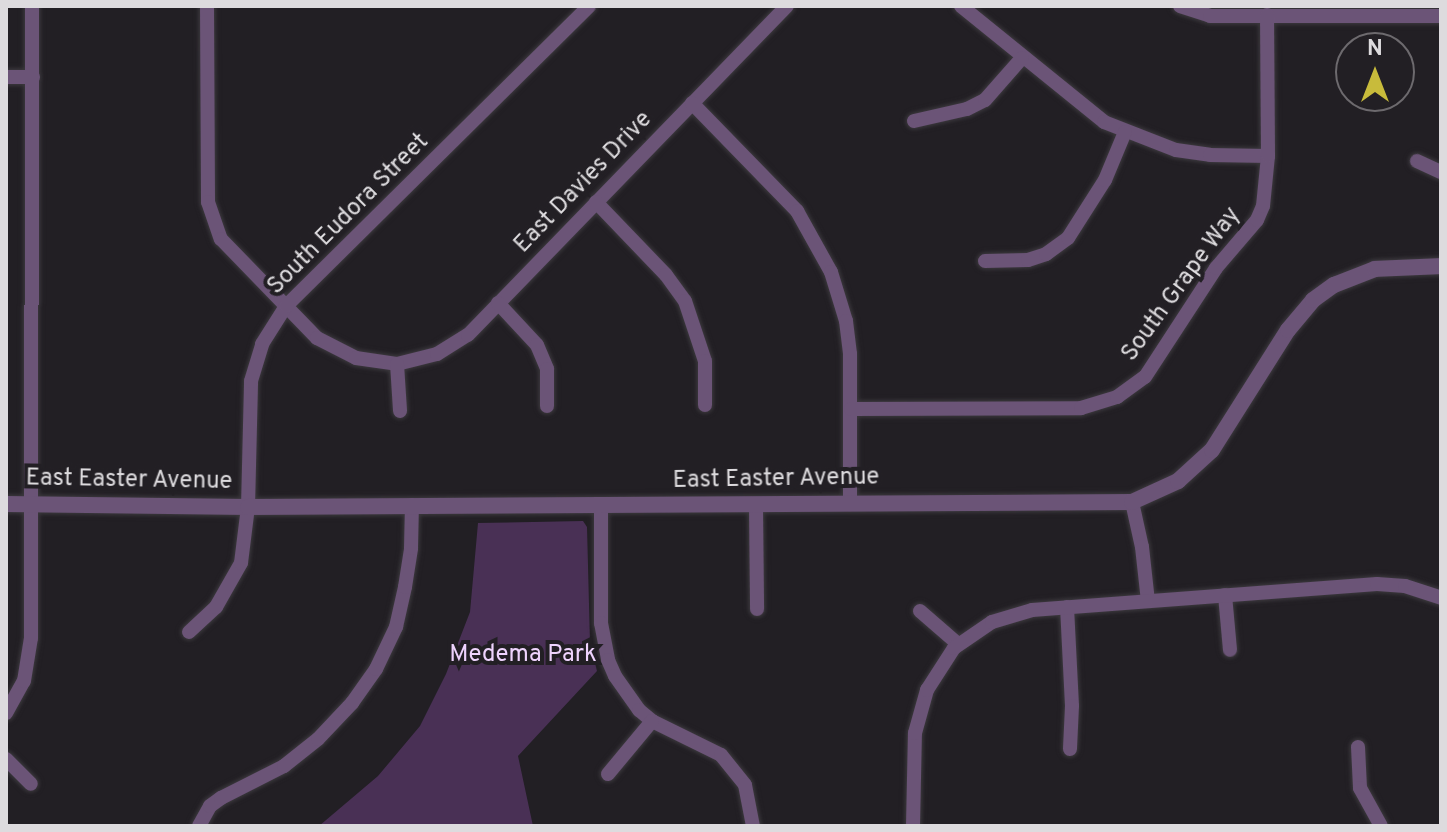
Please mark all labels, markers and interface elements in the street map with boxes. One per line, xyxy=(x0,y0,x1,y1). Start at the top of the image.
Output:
north arrow xyxy=(1335,32,1415,112)
text: N xyxy=(1367,36,1383,63)
street label: East Davies Drive xyxy=(509,106,659,260)
street label: South Eudora Street xyxy=(262,128,436,302)
street label: South Grape Way xyxy=(1116,202,1248,368)
street label: East Easter Avenue xyxy=(672,464,880,496)
street label: East Easter Avenue xyxy=(25,465,233,497)
park label: Medema Park xyxy=(449,642,597,670)

